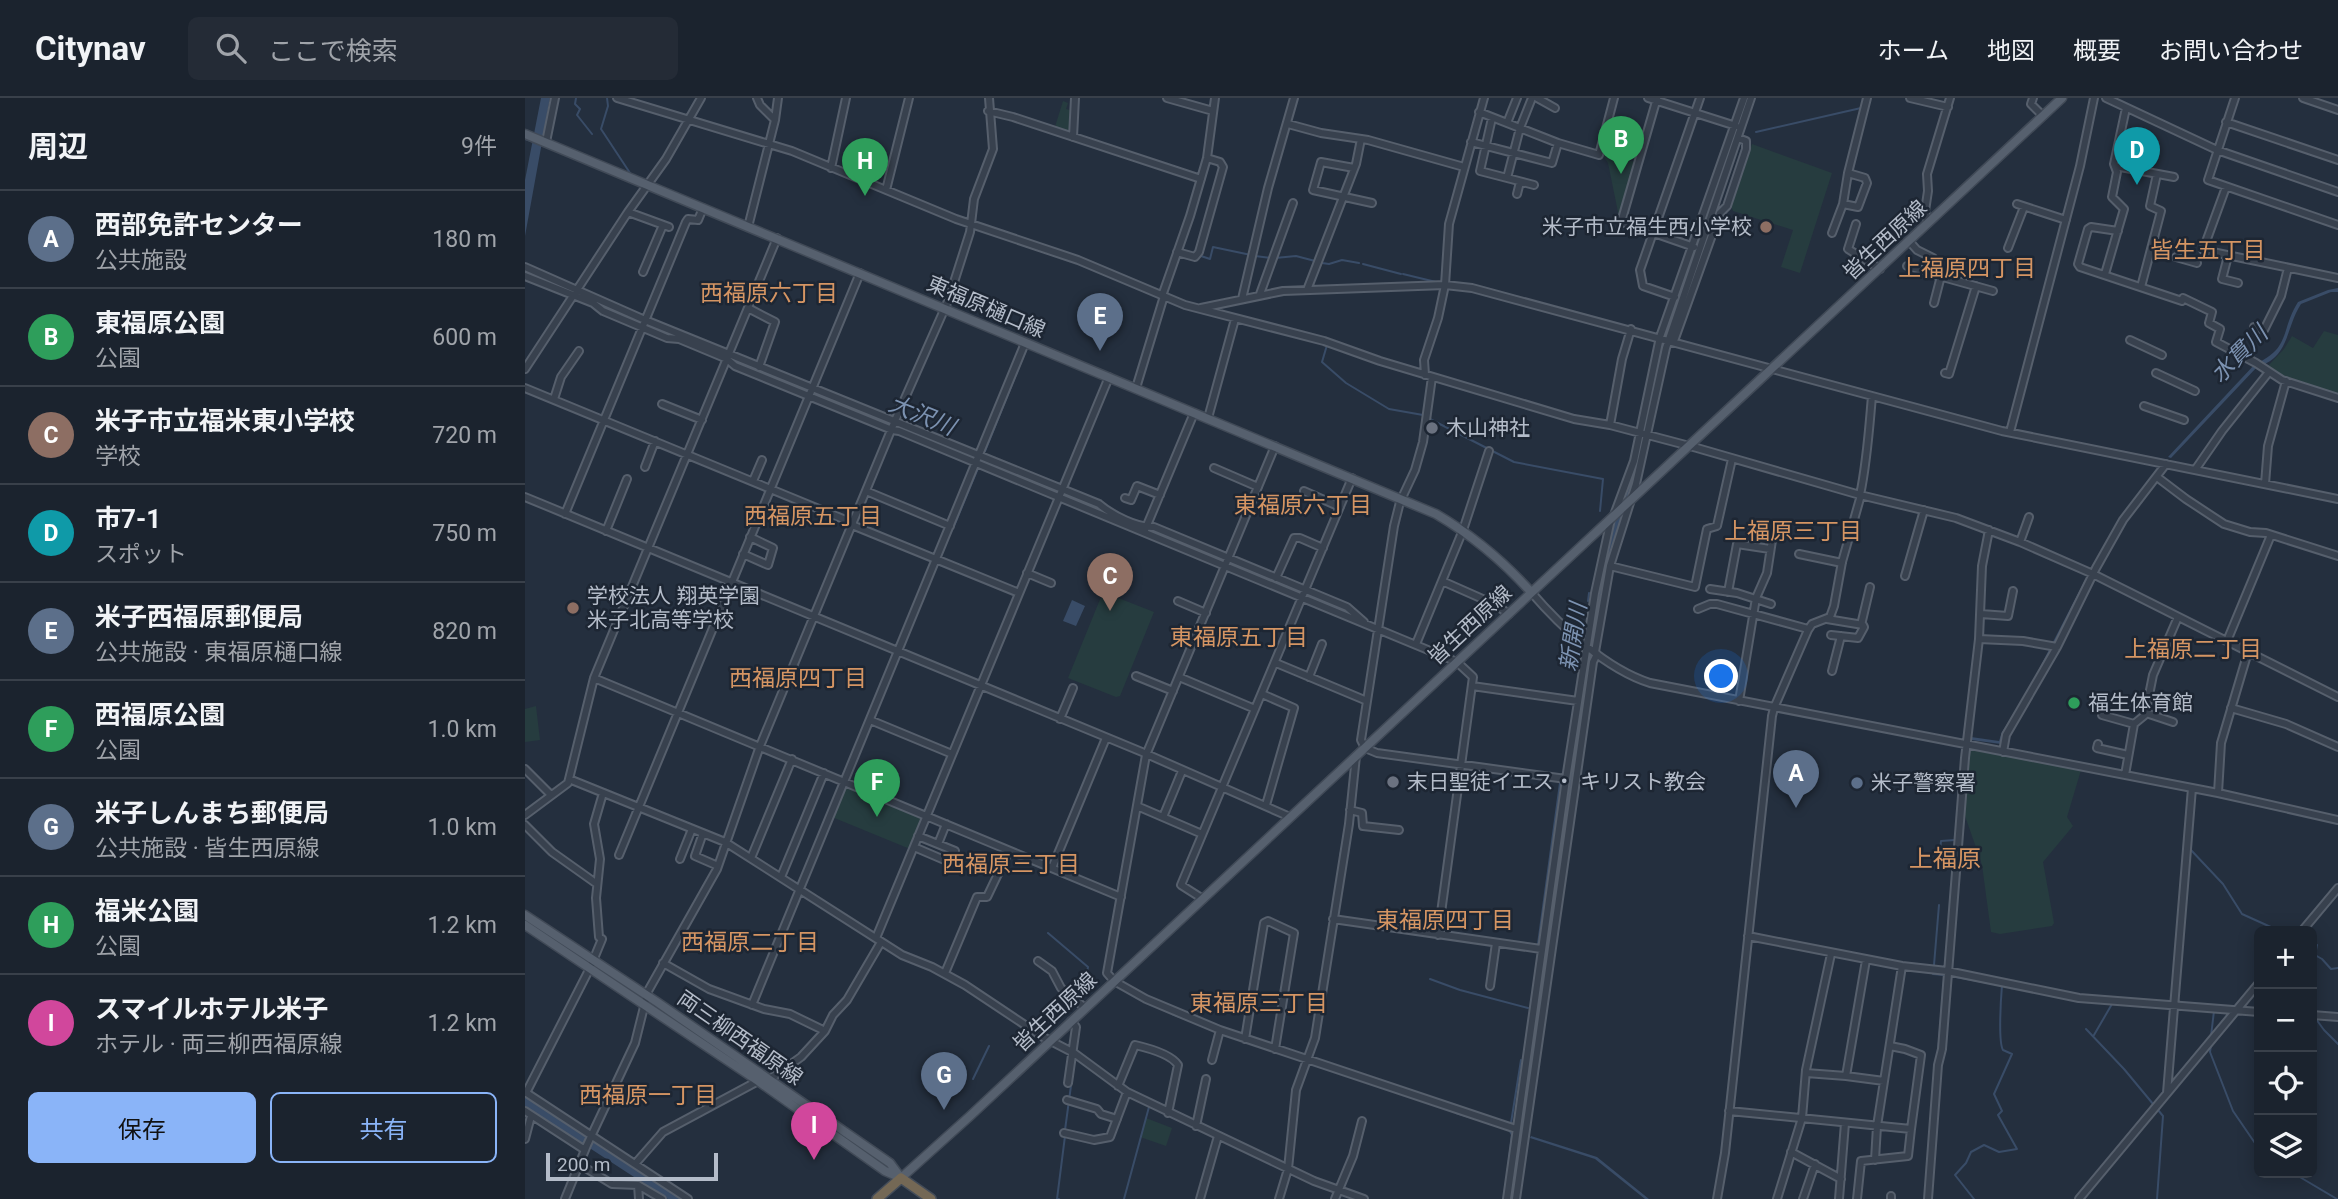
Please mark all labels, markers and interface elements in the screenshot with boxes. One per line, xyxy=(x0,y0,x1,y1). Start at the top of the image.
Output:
search box xyxy=(188,17,678,80)
text: Citynav xyxy=(35,29,146,68)
icon: search xyxy=(212,29,250,67)
text: ここで検索 xyxy=(268,36,398,66)
text: ホーム xyxy=(1878,37,1949,65)
text: 地図 xyxy=(1987,37,2035,65)
text: 概要 xyxy=(2073,37,2121,65)
text: お問い合わせ xyxy=(2159,37,2303,65)
pin: B xyxy=(1598,116,1644,174)
pin: D xyxy=(2114,127,2160,185)
text: 周辺 xyxy=(28,129,88,164)
text: 9件 xyxy=(461,133,497,160)
pin: H xyxy=(842,138,888,196)
street label: 皆生西原線 xyxy=(1838,195,1932,285)
text: 西部免許センター xyxy=(95,210,303,240)
place label: 米子市立福生西小学校 xyxy=(1542,215,1752,239)
marker: 米子市立福生西小学校 xyxy=(1758,219,1774,235)
text: A xyxy=(43,226,59,253)
text: 180 m xyxy=(432,226,497,253)
district label: 皆生五丁目 xyxy=(2151,237,2266,264)
text: 公共施設 xyxy=(95,247,187,274)
district label: 上福原四丁目 xyxy=(1898,255,2036,282)
street label: 東福原樋口線 xyxy=(923,271,1049,343)
district label: 西福原六丁目 xyxy=(700,280,838,307)
pin: E xyxy=(1077,293,1123,351)
text: 東福原公園 xyxy=(95,308,225,338)
water label: 水貫川 xyxy=(2205,318,2275,388)
text: B xyxy=(44,324,58,351)
text: 600 m xyxy=(432,324,497,351)
text: 公園 xyxy=(95,345,141,372)
water label: 大沢川 xyxy=(885,390,962,442)
text: 米子市立福米東小学校 xyxy=(95,406,355,436)
place label: 木山神社 xyxy=(1446,416,1530,440)
marker: 木山神社 xyxy=(1424,420,1440,436)
text: C xyxy=(43,422,59,449)
text: 720 m xyxy=(432,422,497,449)
text: 学校 xyxy=(95,443,141,470)
district label: 東福原六丁目 xyxy=(1234,492,1372,519)
district label: 西福原五丁目 xyxy=(744,503,882,530)
text: 市7-1 xyxy=(95,504,161,534)
district label: 上福原三丁目 xyxy=(1724,518,1862,545)
text: D xyxy=(44,520,58,547)
text: 750 m xyxy=(432,520,497,547)
text: スポット xyxy=(95,541,187,568)
pin: C xyxy=(1087,553,1133,611)
street label: 皆生西原線 xyxy=(1423,580,1517,670)
place label: 学校法人 翔英学園 米子北高等学校 xyxy=(587,584,760,632)
water label: 新開川 xyxy=(1555,598,1593,673)
marker: 学校法人 翔英学園 米子北高等学校 xyxy=(565,600,581,616)
text: 米子西福原郵便局 xyxy=(95,602,303,632)
text: E xyxy=(45,618,57,645)
text: 820 m xyxy=(432,618,497,645)
district label: 東福原五丁目 xyxy=(1170,624,1308,651)
district label: 上福原二丁目 xyxy=(2124,636,2262,663)
text: 公共施設 · 東福原樋口線 xyxy=(95,639,342,666)
your location xyxy=(1704,659,1738,693)
district label: 西福原四丁目 xyxy=(729,665,867,692)
place label: 福生体育館 xyxy=(2088,691,2193,715)
marker: 福生体育館 xyxy=(2066,695,2082,711)
text: 西福原公園 xyxy=(95,700,225,730)
text: F xyxy=(45,716,57,743)
text: 1.0 km xyxy=(428,716,497,743)
text: 公園 xyxy=(95,737,141,764)
pin: A xyxy=(1773,750,1819,808)
pin: F xyxy=(854,759,900,817)
place label: 末日聖徒イエス・ キリスト教会 xyxy=(1407,770,1706,794)
place label: 米子警察署 xyxy=(1871,771,1976,795)
marker: 末日聖徒イエス・ キリスト教会 xyxy=(1385,774,1401,790)
marker: 米子警察署 xyxy=(1849,775,1865,791)
text: 米子しんまち郵便局 xyxy=(95,798,329,828)
text: G xyxy=(43,814,59,841)
text: 1.0 km xyxy=(428,814,497,841)
text: 公共施設 · 皆生西原線 xyxy=(95,835,319,862)
district label: 上福原 xyxy=(1909,845,1981,873)
district label: 西福原三丁目 xyxy=(942,851,1080,878)
text: 福米公園 xyxy=(95,896,199,926)
district label: 東福原四丁目 xyxy=(1376,907,1514,934)
text: H xyxy=(43,912,59,939)
text: 1.2 km xyxy=(428,912,497,939)
map controls xyxy=(2254,926,2317,1178)
button: + xyxy=(2254,926,2317,989)
district label: 西福原二丁目 xyxy=(681,929,819,956)
text: 公園 xyxy=(95,933,141,960)
street label: 皆生西原線 xyxy=(1008,967,1102,1057)
street label: 両三柳西福原線 xyxy=(673,986,807,1090)
button: − xyxy=(2254,989,2317,1052)
district label: 東福原三丁目 xyxy=(1190,990,1328,1017)
text: スマイルホテル米子 xyxy=(95,994,328,1024)
text: I xyxy=(48,1010,54,1037)
text: 1.2 km xyxy=(428,1010,497,1037)
text: ホテル · 両三柳西福原線 xyxy=(95,1031,342,1058)
pin: G xyxy=(921,1052,967,1110)
button: locate xyxy=(2254,1052,2317,1115)
district label: 西福原一丁目 xyxy=(579,1082,717,1109)
button: 保存 xyxy=(28,1092,256,1163)
button: 共有 xyxy=(270,1092,497,1163)
pin: I xyxy=(791,1102,837,1160)
button: layers xyxy=(2254,1115,2317,1178)
scale bar xyxy=(546,1150,717,1182)
text: 200 m xyxy=(557,1153,610,1176)

